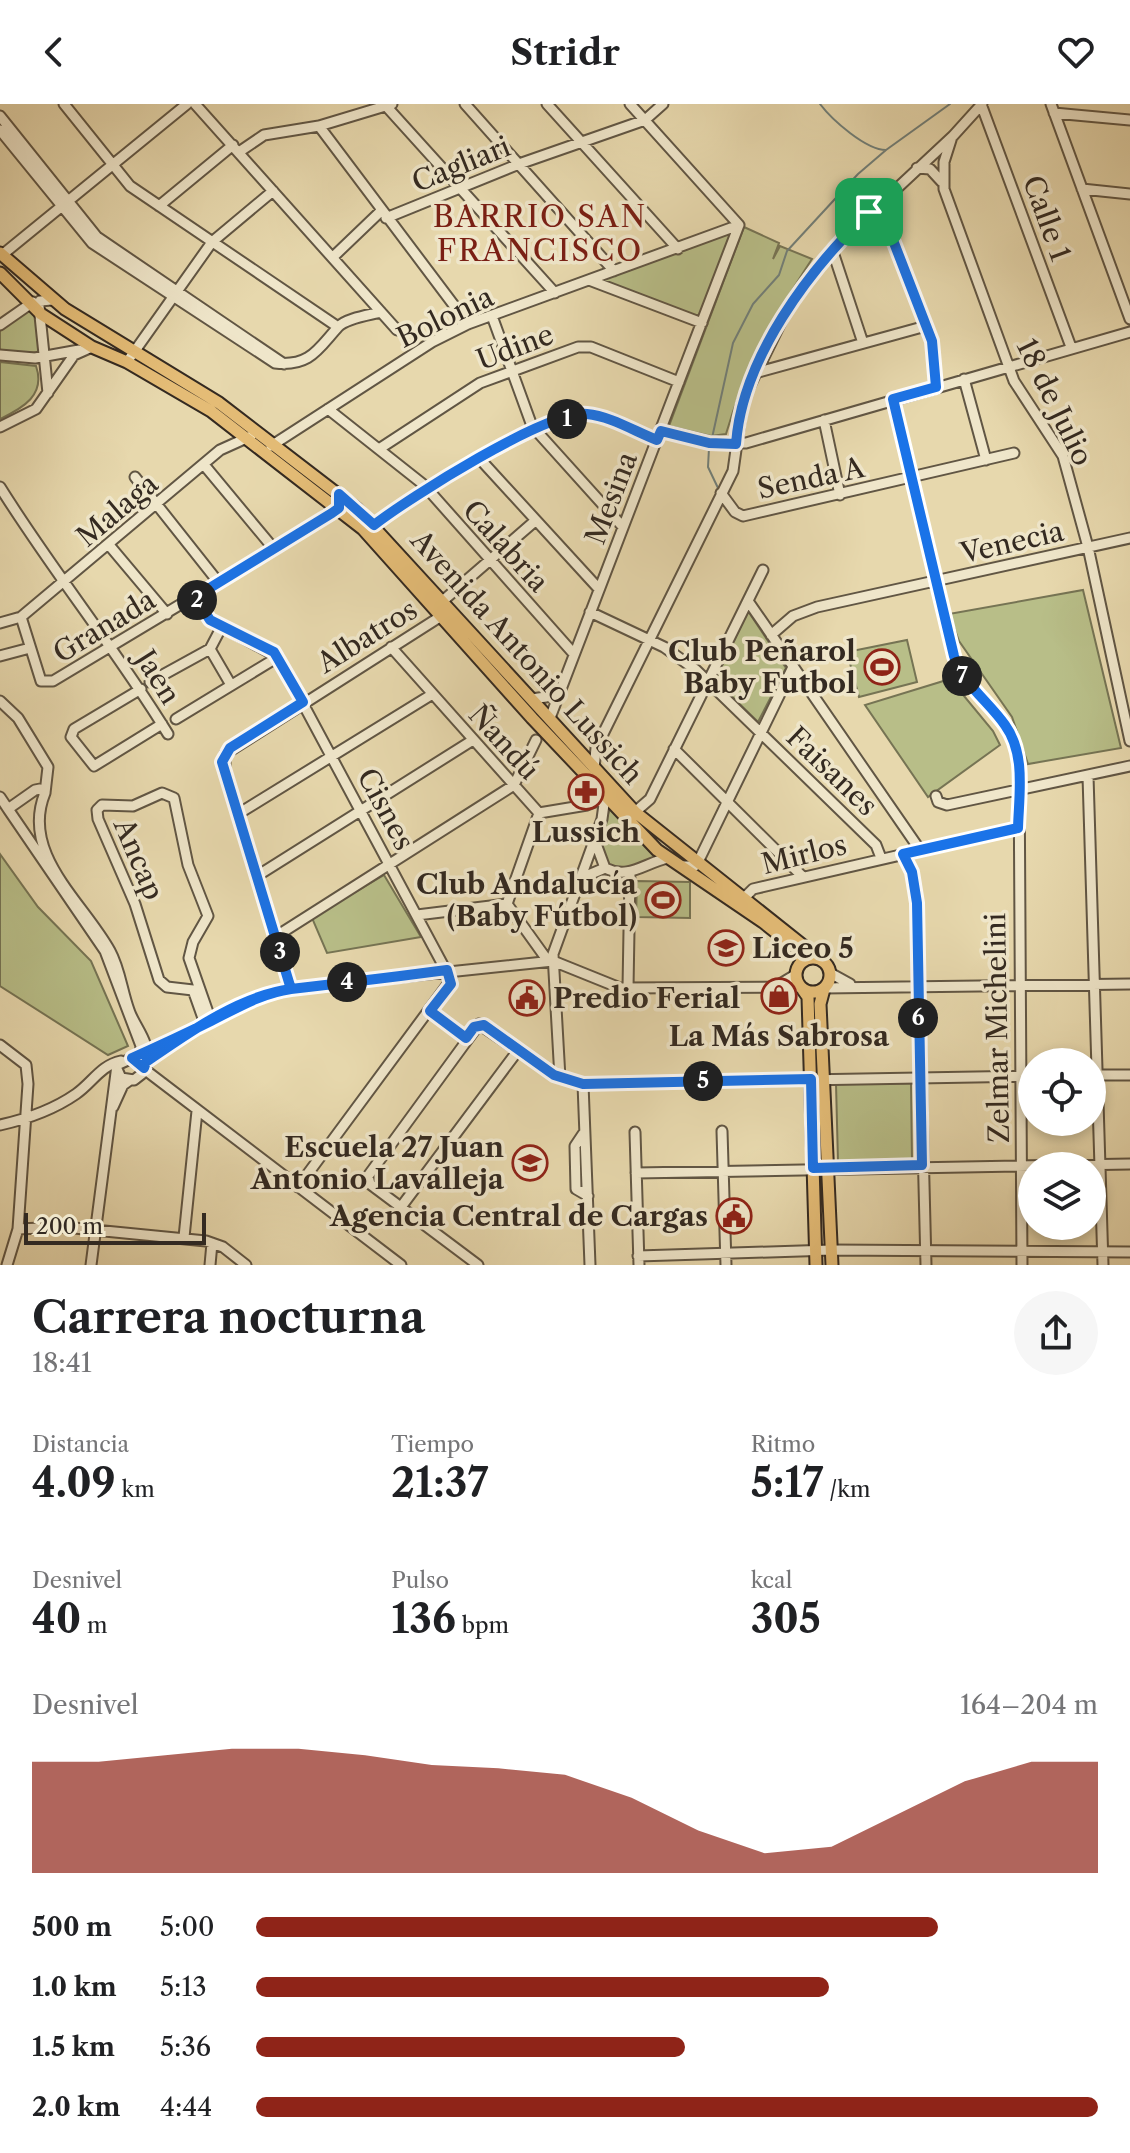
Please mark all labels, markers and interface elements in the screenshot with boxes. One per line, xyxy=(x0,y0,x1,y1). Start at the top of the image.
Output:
icon: back xyxy=(32,30,76,74)
text: Stridr xyxy=(510,30,620,74)
icon: heart xyxy=(1054,30,1098,74)
street label: Cagliari xyxy=(407,129,515,199)
street label: Calle 1 xyxy=(1016,171,1078,265)
pin xyxy=(835,178,903,246)
icon: arrive xyxy=(847,190,891,234)
district label: BARRIO SAN FRANCISCO xyxy=(433,198,647,269)
street label: Bolonia xyxy=(391,279,499,355)
street label: Udine xyxy=(472,317,558,377)
street label: 18 de Julio xyxy=(1010,333,1100,471)
pin: 1 xyxy=(547,399,587,439)
text: 1 xyxy=(562,405,572,432)
street label: Mesina xyxy=(578,447,644,549)
street label: Senda A xyxy=(754,450,869,506)
street label: Malaga xyxy=(70,466,165,554)
street label: Calabria xyxy=(456,493,556,599)
street label: Venecia xyxy=(956,514,1067,571)
street label: Avenida Antonio Lussich xyxy=(403,522,650,791)
pin: 2 xyxy=(177,580,217,620)
street label: Granada xyxy=(47,582,161,670)
text: 2 xyxy=(191,586,204,613)
street label: Albatros xyxy=(310,592,423,680)
place label: Club Peñarol Baby Futbol xyxy=(668,634,856,700)
street label: Jaen xyxy=(126,640,188,710)
sports icon: Club Peñarol Baby Futbol xyxy=(863,648,901,686)
pin: 7 xyxy=(942,656,982,696)
text: 7 xyxy=(956,662,968,689)
street label: Ñandú xyxy=(462,698,546,786)
street label: Faisanes xyxy=(780,720,884,822)
street label: Cisnes xyxy=(350,762,422,856)
pharmacy icon: Lussich xyxy=(567,773,605,811)
street label: Ancap xyxy=(106,812,171,905)
place label: Lussich xyxy=(532,815,640,849)
street label: Mirlos xyxy=(758,827,850,881)
place label: Club Andalucía (Baby Fútbol) xyxy=(416,867,638,933)
sports icon: Club Andalucía (Baby Fútbol) xyxy=(644,881,682,919)
street label: Zelmar Michelini xyxy=(978,913,1016,1143)
school or university icon: Liceo 5 xyxy=(707,929,745,967)
place label: Liceo 5 xyxy=(752,931,854,965)
pin: 3 xyxy=(260,932,300,972)
text: 3 xyxy=(274,938,286,965)
pin: 4 xyxy=(327,962,367,1002)
text: 4 xyxy=(340,968,354,995)
shop icon: La Más Sabrosa xyxy=(760,977,798,1015)
public building icon: Predio Ferial xyxy=(508,979,546,1017)
place label: Predio Ferial xyxy=(553,981,740,1015)
pin: 6 xyxy=(898,998,938,1038)
text: 6 xyxy=(911,1004,925,1031)
place label: La Más Sabrosa xyxy=(669,1019,890,1053)
map controls xyxy=(1018,1048,1106,1240)
button: locate xyxy=(1018,1048,1106,1136)
pin: 5 xyxy=(683,1061,723,1101)
text: 5 xyxy=(697,1067,709,1094)
place label: Escuela 27 Juan Antonio Lavalleja xyxy=(250,1130,505,1196)
school or university icon: Escuela 27 Juan Antonio Lavalleja xyxy=(511,1144,549,1182)
button: layers xyxy=(1018,1152,1106,1240)
public building icon: Agencia Central de Cargas xyxy=(715,1197,753,1235)
place label: Agencia Central de Cargas xyxy=(329,1199,708,1233)
scale bar xyxy=(24,1209,206,1245)
text: 200 m xyxy=(36,1213,103,1240)
text: Carrera nocturna xyxy=(32,1290,425,1344)
button: share xyxy=(1014,1291,1098,1375)
text: 18:41 xyxy=(32,1347,92,1379)
text: Distancia xyxy=(32,1431,129,1458)
text: Tiempo xyxy=(391,1431,474,1458)
text: Ritmo xyxy=(751,1431,815,1458)
text: 4.09 xyxy=(32,1458,116,1507)
text: 21:37 xyxy=(391,1458,488,1507)
text: 5:17 xyxy=(751,1458,823,1507)
text: km xyxy=(116,1476,155,1503)
text: /km xyxy=(823,1476,871,1503)
text: Desnivel xyxy=(32,1567,122,1594)
text: Pulso xyxy=(391,1567,449,1594)
text: kcal xyxy=(751,1567,792,1594)
text: 40 xyxy=(32,1594,81,1643)
text: 136 xyxy=(391,1594,456,1643)
text: 305 xyxy=(751,1594,821,1643)
text: m xyxy=(81,1612,108,1639)
text: bpm xyxy=(456,1612,509,1639)
text: Desnivel xyxy=(32,1689,139,1721)
text: 164–204 m xyxy=(960,1689,1098,1721)
text: 500 m xyxy=(32,1911,112,1943)
text: 5:00 xyxy=(160,1911,214,1943)
text: 1.0 km xyxy=(32,1971,117,2003)
text: 5:13 xyxy=(160,1971,207,2003)
text: 1.5 km xyxy=(32,2031,115,2063)
text: 5:36 xyxy=(160,2031,211,2063)
text: 2.0 km xyxy=(32,2091,120,2123)
text: 4:44 xyxy=(160,2091,212,2123)

